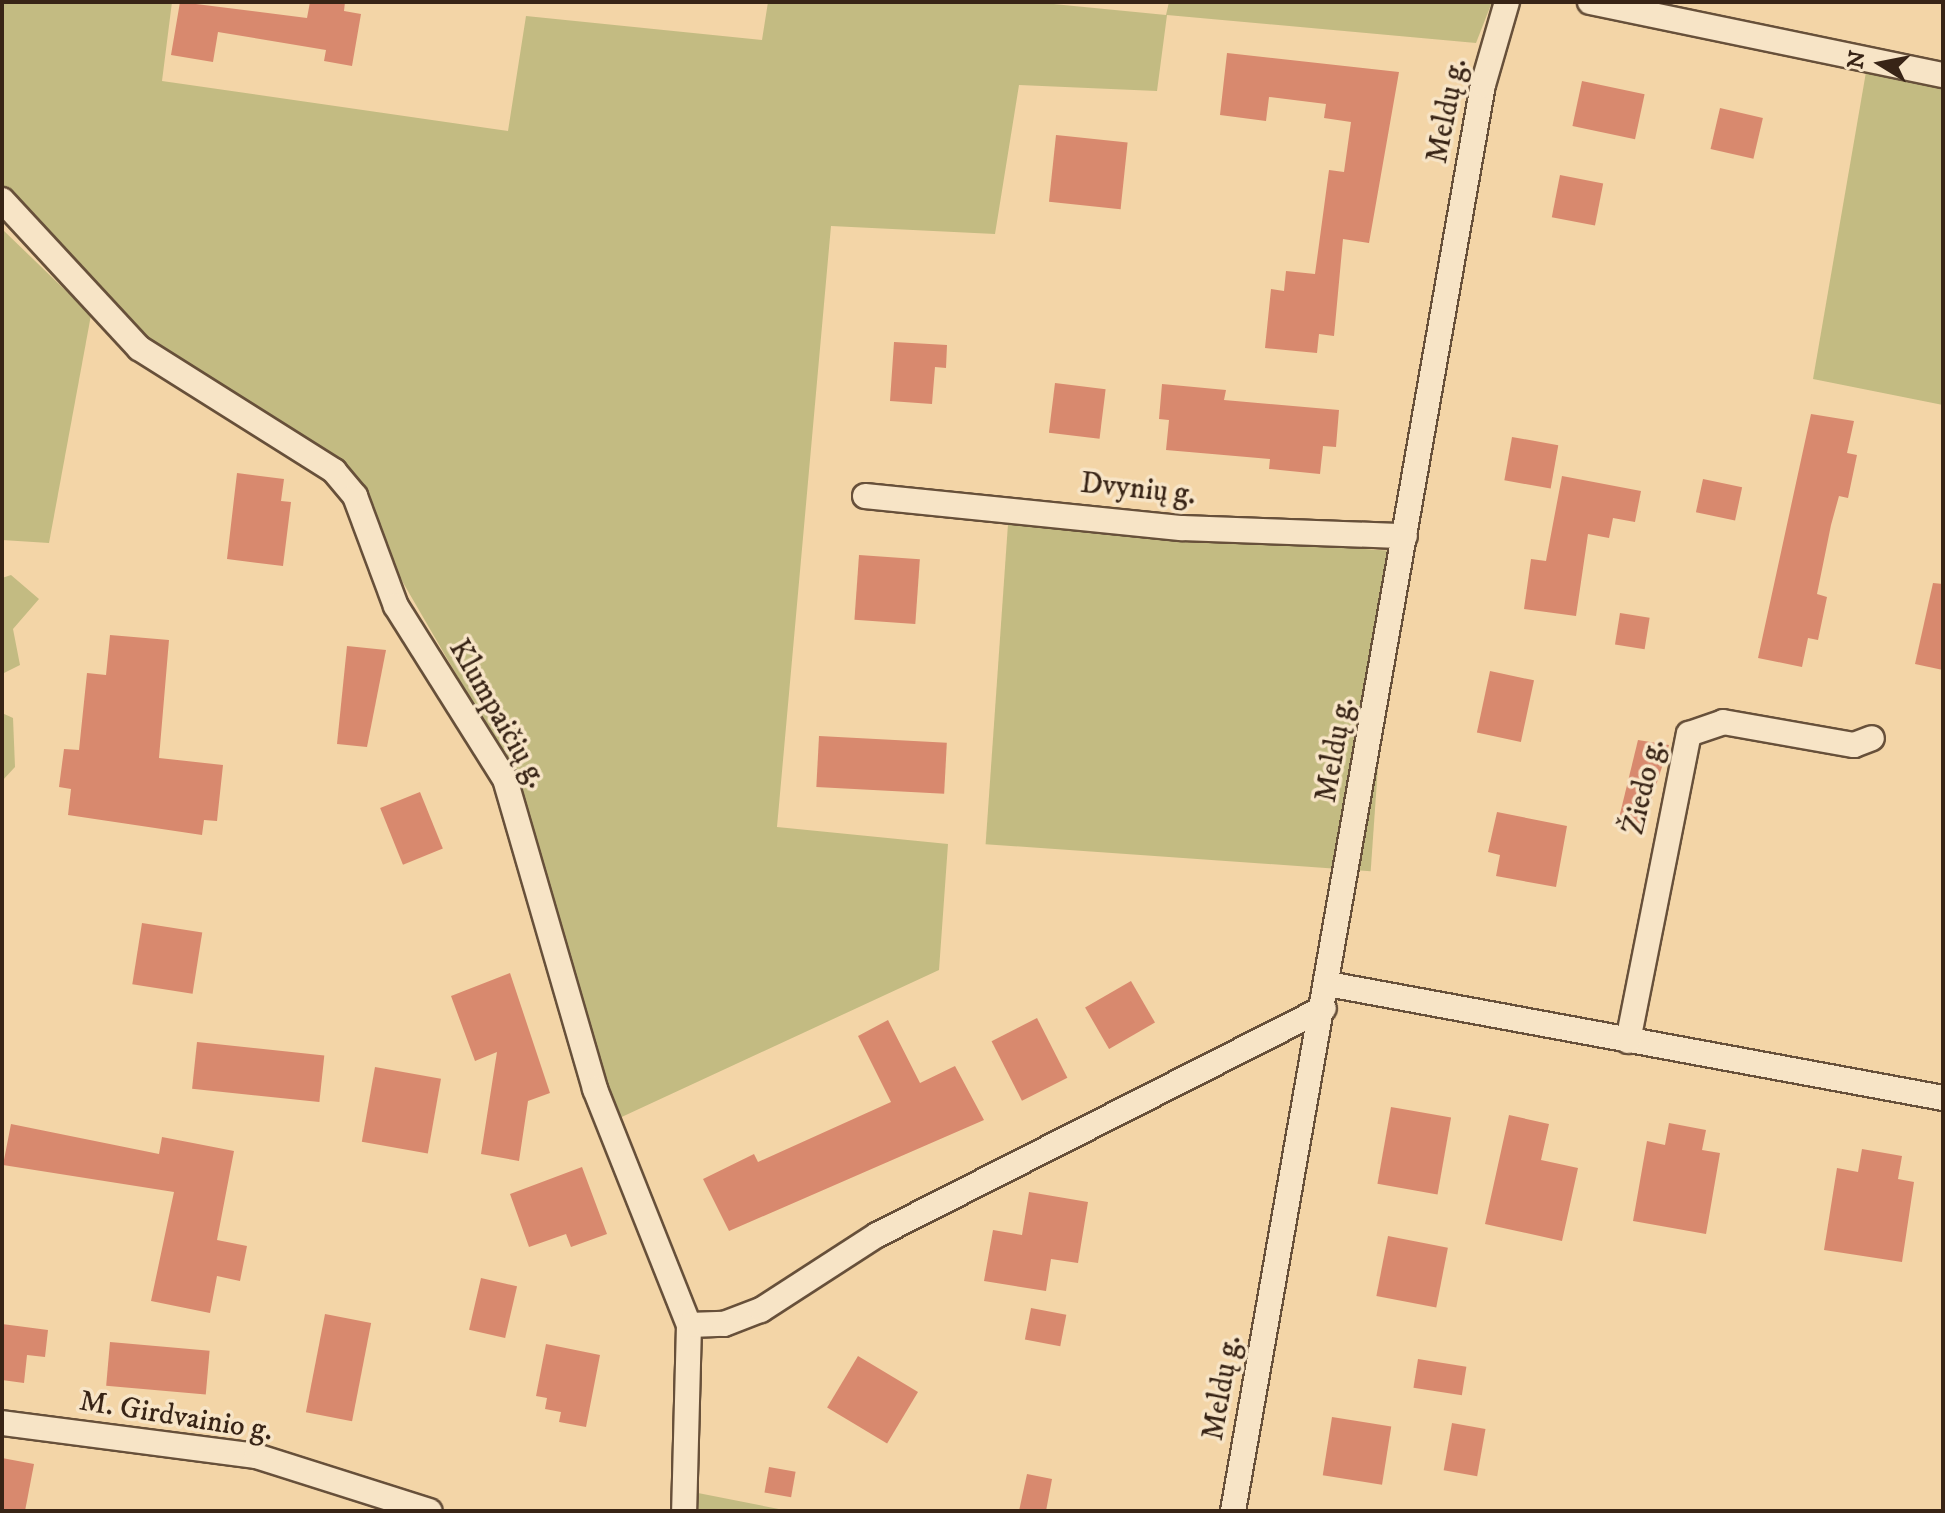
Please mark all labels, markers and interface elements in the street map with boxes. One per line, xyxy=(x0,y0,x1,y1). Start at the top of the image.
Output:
north arrow xyxy=(1841,24,1921,104)
text: N xyxy=(1842,49,1872,71)
street label: Meldų g. xyxy=(1420,56,1476,166)
street label: Dvynių g. xyxy=(1079,466,1197,514)
street label: Klumpaičių g. xyxy=(440,633,554,795)
street label: Meldų g. xyxy=(1309,695,1363,805)
street label: Žiedo g. xyxy=(1617,736,1673,838)
street label: Meldų g. xyxy=(1196,1333,1250,1443)
street label: M. Girdvainio g. xyxy=(77,1384,275,1450)

